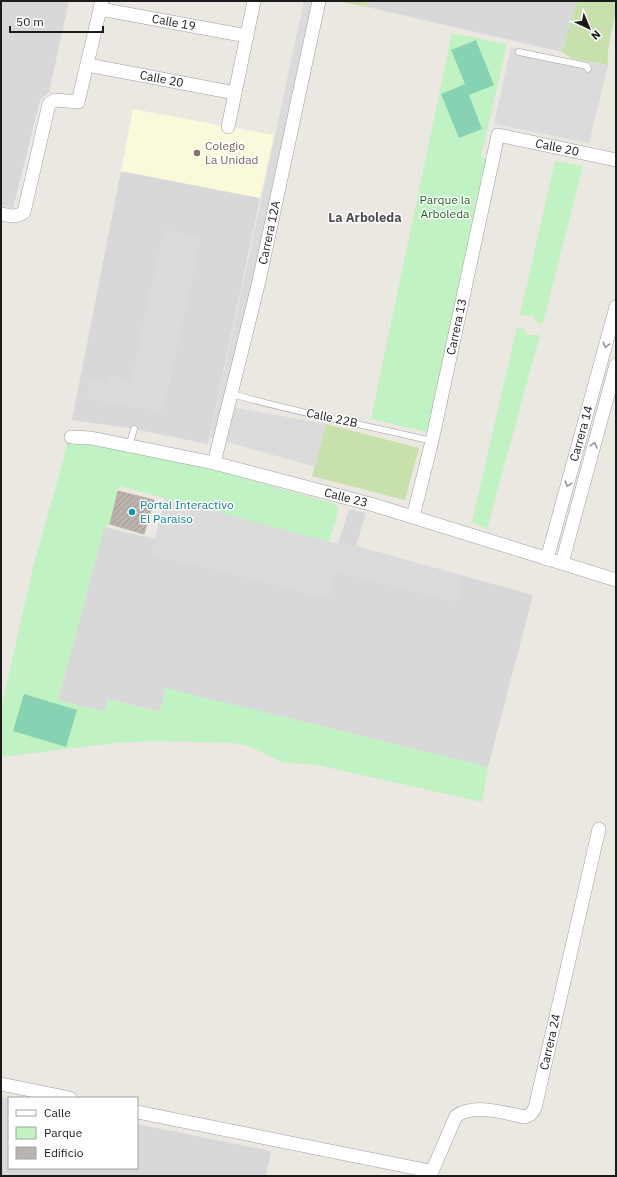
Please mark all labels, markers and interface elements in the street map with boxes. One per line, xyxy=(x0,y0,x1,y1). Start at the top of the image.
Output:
scale bar xyxy=(10,8,103,34)
north arrow xyxy=(569,8,609,48)
street label: Calle 19 xyxy=(151,11,197,33)
text: 50 m xyxy=(16,14,44,29)
text: N xyxy=(588,27,604,43)
street label: Calle 20 xyxy=(139,67,185,90)
street label: Calle 20 xyxy=(534,135,581,159)
place label: Colegio La Unidad xyxy=(205,138,259,167)
marker: Colegio La Unidad xyxy=(192,148,202,158)
park label: Parque la Arboleda xyxy=(420,192,471,221)
street label: Carrera 12A xyxy=(255,199,283,266)
district label: La Arboleda xyxy=(328,209,402,226)
street label: Carrera 13 xyxy=(443,297,469,356)
one-way arrow xyxy=(602,341,611,348)
street label: Carrera 14 xyxy=(566,404,596,463)
street label: Calle 22B xyxy=(305,405,359,430)
one-way arrow xyxy=(589,441,598,448)
one-way arrow xyxy=(564,481,572,487)
street label: Calle 23 xyxy=(323,484,369,510)
place label: Portal Interactivo El Paraiso xyxy=(140,497,234,526)
marker: Portal Interactivo El Paraiso xyxy=(127,507,137,517)
street label: Carrera 24 xyxy=(536,1012,563,1071)
legend xyxy=(8,1097,138,1169)
text: Calle xyxy=(44,1105,71,1120)
text: Parque xyxy=(44,1125,83,1140)
text: Edificio xyxy=(44,1145,84,1160)

